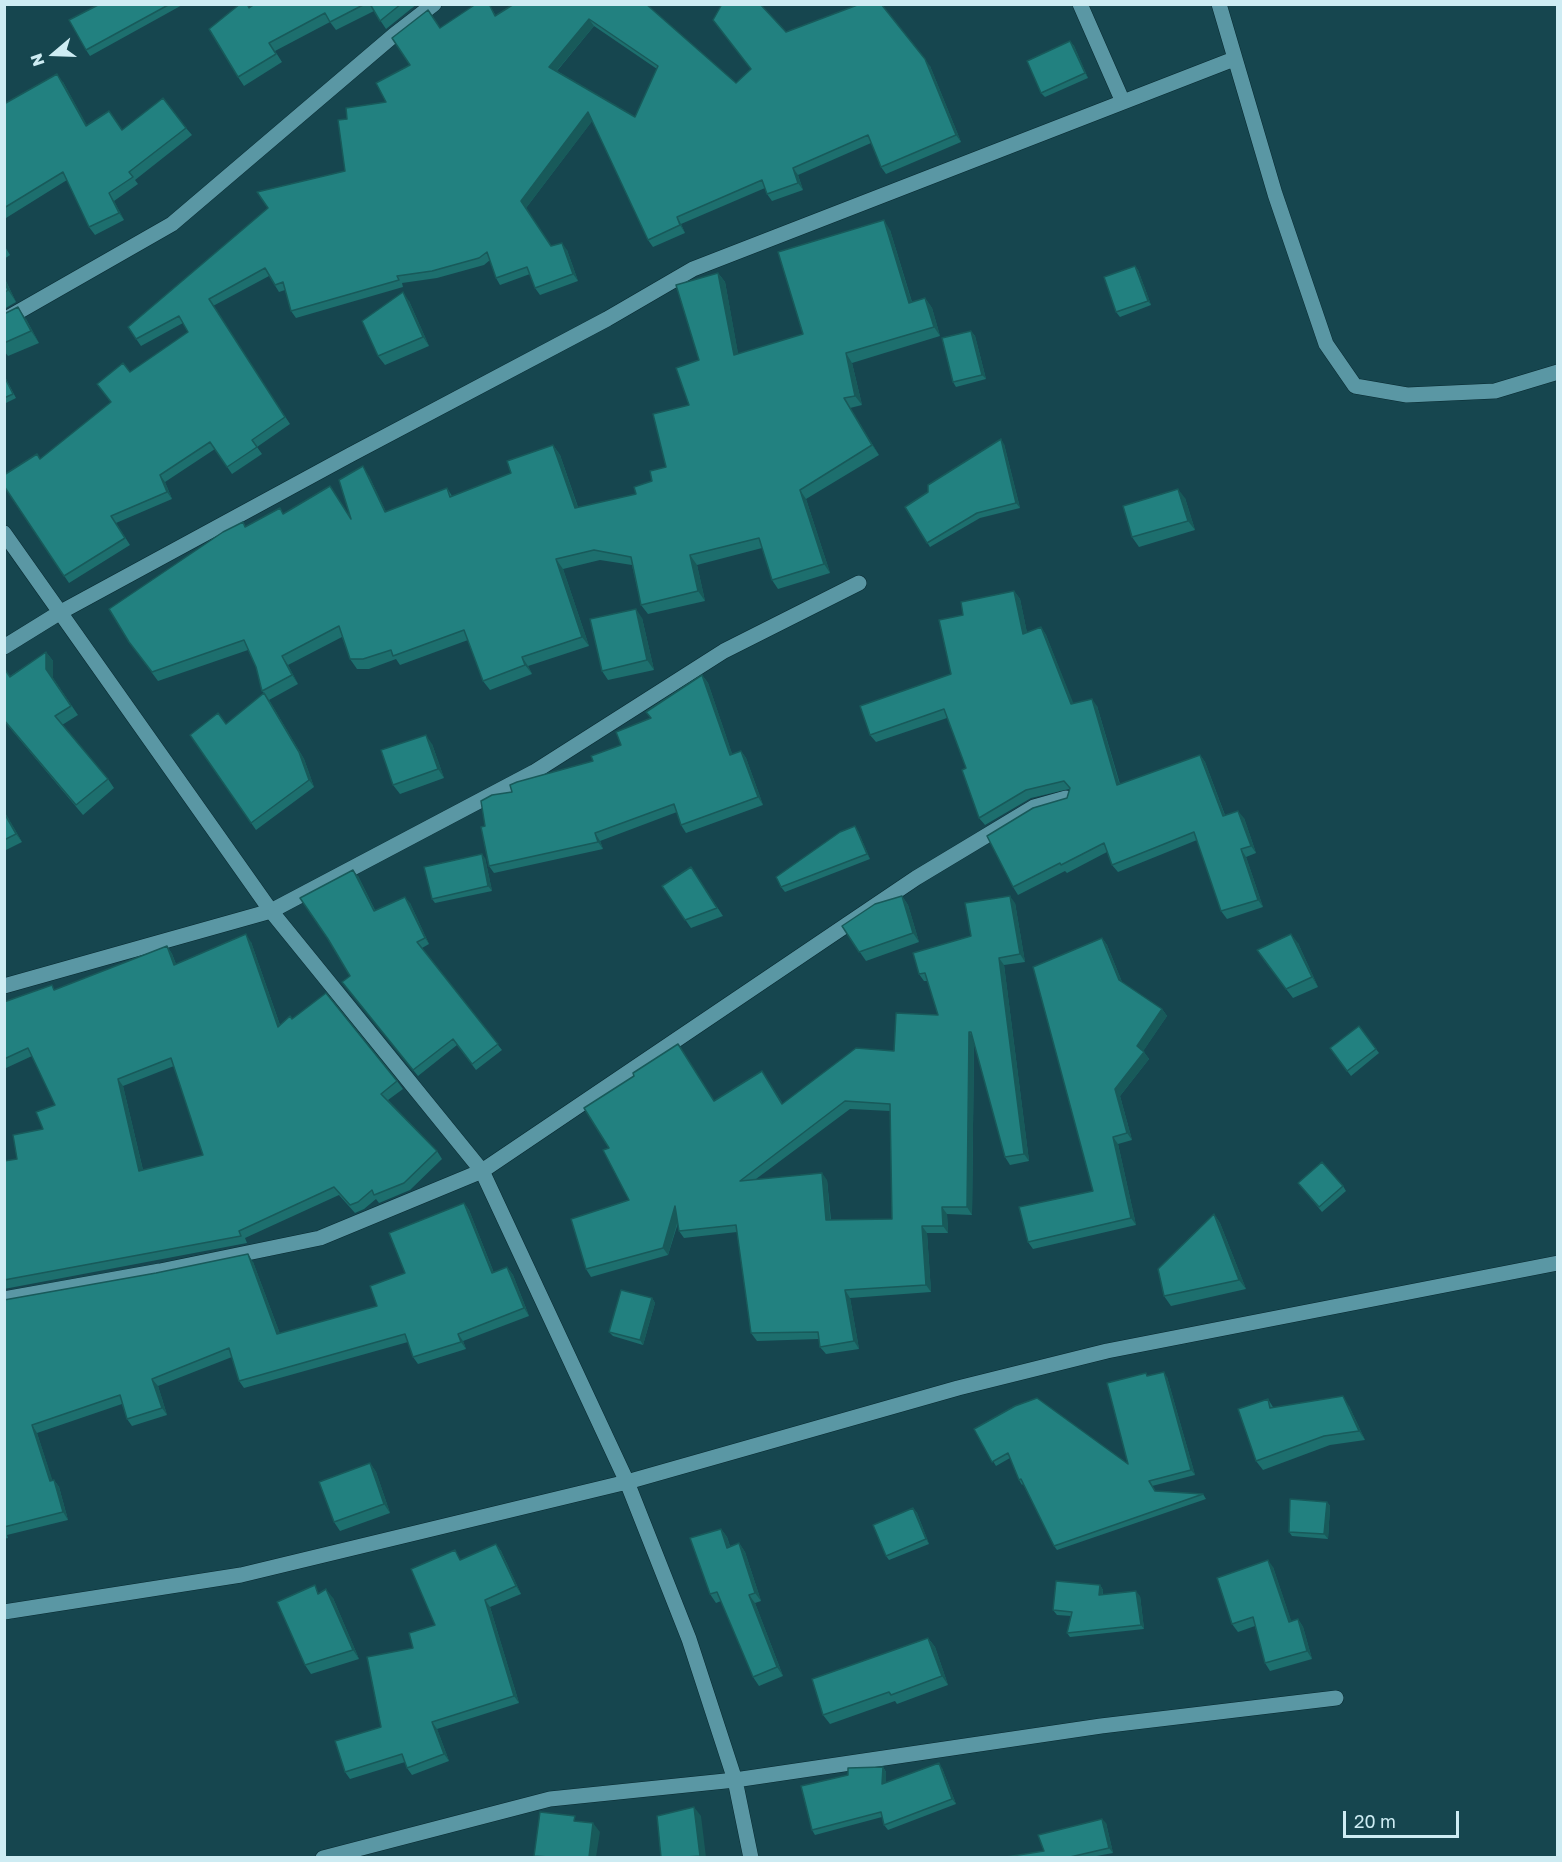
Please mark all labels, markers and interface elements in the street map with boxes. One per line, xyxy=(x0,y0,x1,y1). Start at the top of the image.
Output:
north arrow xyxy=(24,24,84,84)
text: N xyxy=(26,51,48,69)
scale bar xyxy=(1346,1799,1462,1837)
text: 20 m xyxy=(1354,1810,1396,1832)

